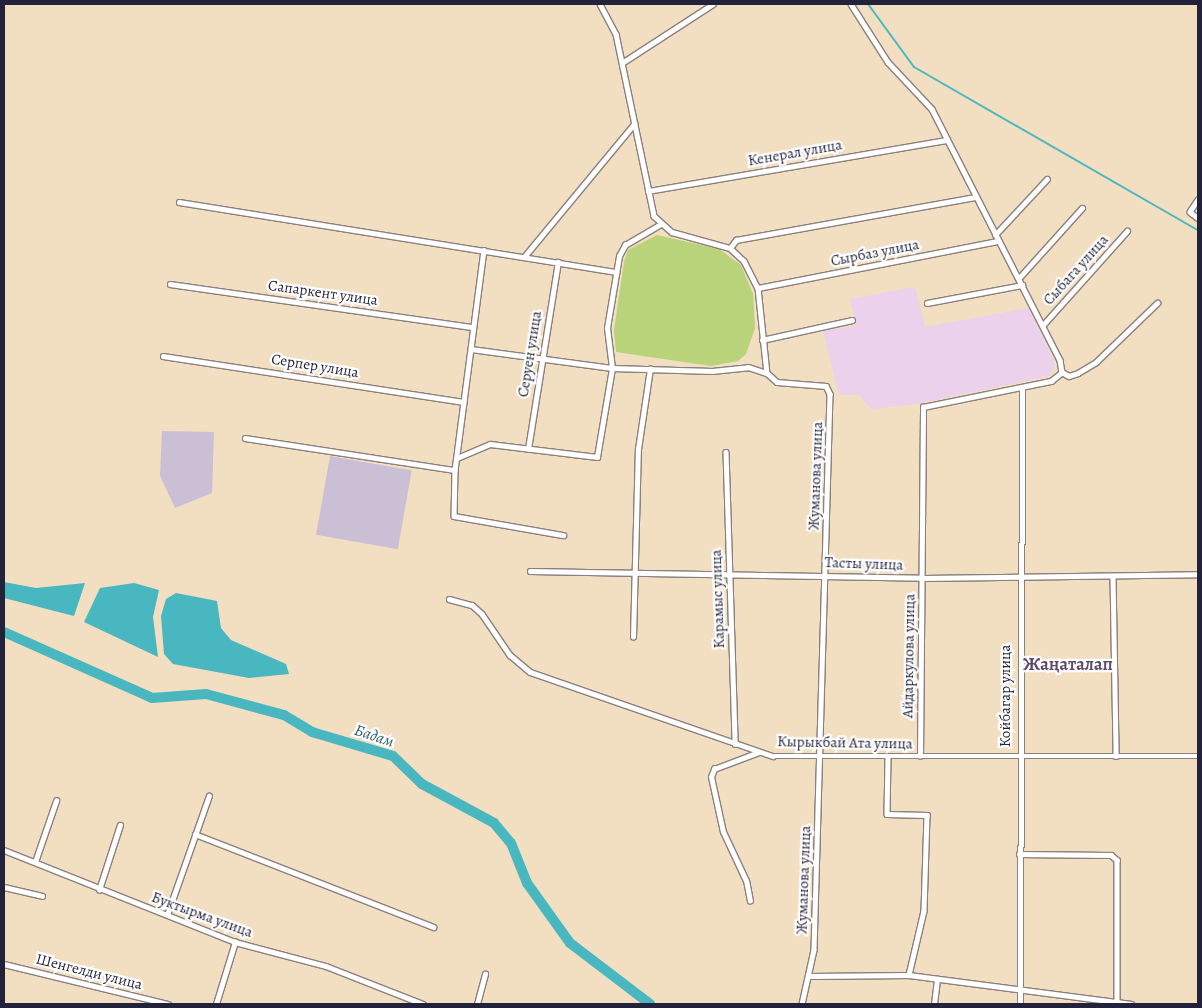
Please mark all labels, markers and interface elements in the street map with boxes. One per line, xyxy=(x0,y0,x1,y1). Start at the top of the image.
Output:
street label: Кенерал улица xyxy=(747,136,843,170)
street label: Сыбага улица xyxy=(1040,231,1112,309)
street label: Сырбаз улица xyxy=(829,236,921,270)
street label: Сапаркент улица xyxy=(267,276,379,310)
street label: Серуен улица xyxy=(514,310,546,398)
street label: Серпер улица xyxy=(270,350,360,382)
street label: Жуманова улица xyxy=(805,421,827,531)
street label: Карамыс улица xyxy=(707,549,729,649)
street label: Тасты улица xyxy=(824,554,904,574)
street label: Айдаркулова улица xyxy=(899,594,919,718)
street label: Койбагар улица xyxy=(997,645,1015,747)
district label: Жаңаталап xyxy=(1023,653,1113,675)
water label: Бадам xyxy=(352,720,396,752)
street label: Кырыкбай Ата улица xyxy=(777,733,913,753)
street label: Жуманова улица xyxy=(793,825,815,935)
street label: Буктырма улица xyxy=(149,888,255,942)
street label: Шенгелди улица xyxy=(34,950,144,994)

